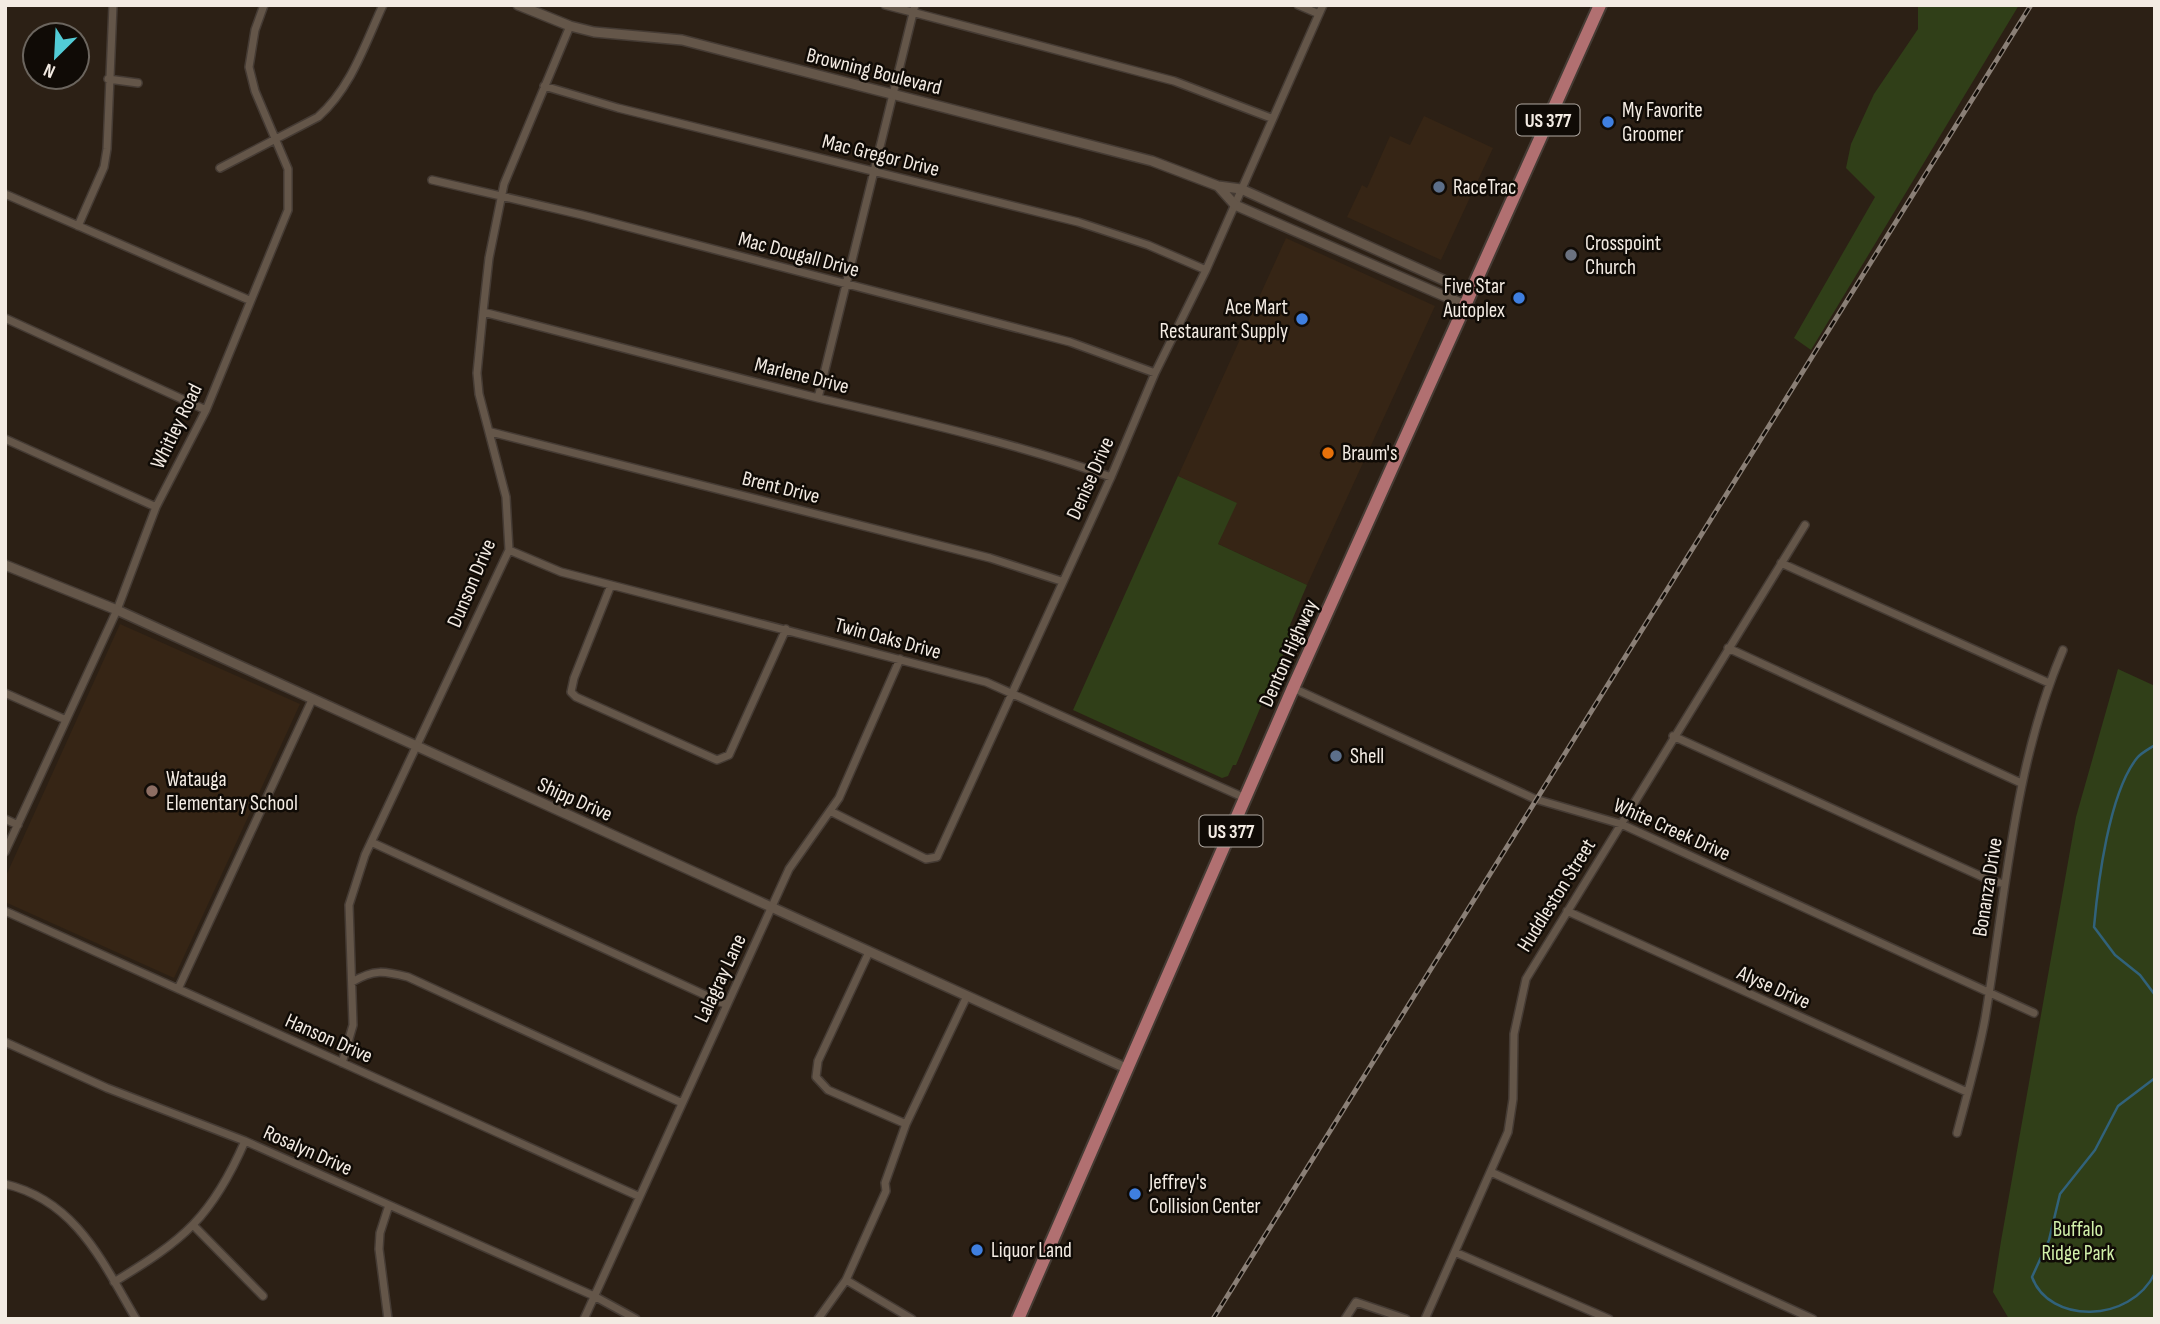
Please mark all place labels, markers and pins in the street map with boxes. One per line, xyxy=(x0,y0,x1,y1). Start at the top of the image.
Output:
place label: My Favorite Groomer xyxy=(1622,98,1703,147)
marker: My Favorite Groomer xyxy=(1600,114,1616,130)
place label: RaceTrac xyxy=(1453,175,1516,200)
marker: RaceTrac xyxy=(1431,179,1447,195)
place label: Crosspoint Church xyxy=(1585,231,1661,280)
marker: Crosspoint Church xyxy=(1563,247,1579,263)
place label: Five Star Autoplex xyxy=(1443,274,1505,323)
marker: Five Star Autoplex xyxy=(1511,290,1527,306)
place label: Ace Mart Restaurant Supply xyxy=(1160,295,1288,344)
marker: Ace Mart Restaurant Supply xyxy=(1294,311,1310,327)
place label: Braum's xyxy=(1342,441,1397,466)
marker: Braum's xyxy=(1320,445,1336,461)
place label: Shell xyxy=(1350,744,1384,769)
marker: Shell xyxy=(1328,748,1344,764)
place label: Watauga Elementary School xyxy=(166,767,298,816)
marker: Watauga Elementary School xyxy=(144,783,160,799)
place label: Jeffrey's Collision Center xyxy=(1148,1170,1261,1219)
marker: Jeffrey's Collision Center xyxy=(1127,1186,1143,1202)
place label: Liquor Land xyxy=(991,1238,1072,1263)
marker: Liquor Land xyxy=(969,1242,985,1258)

